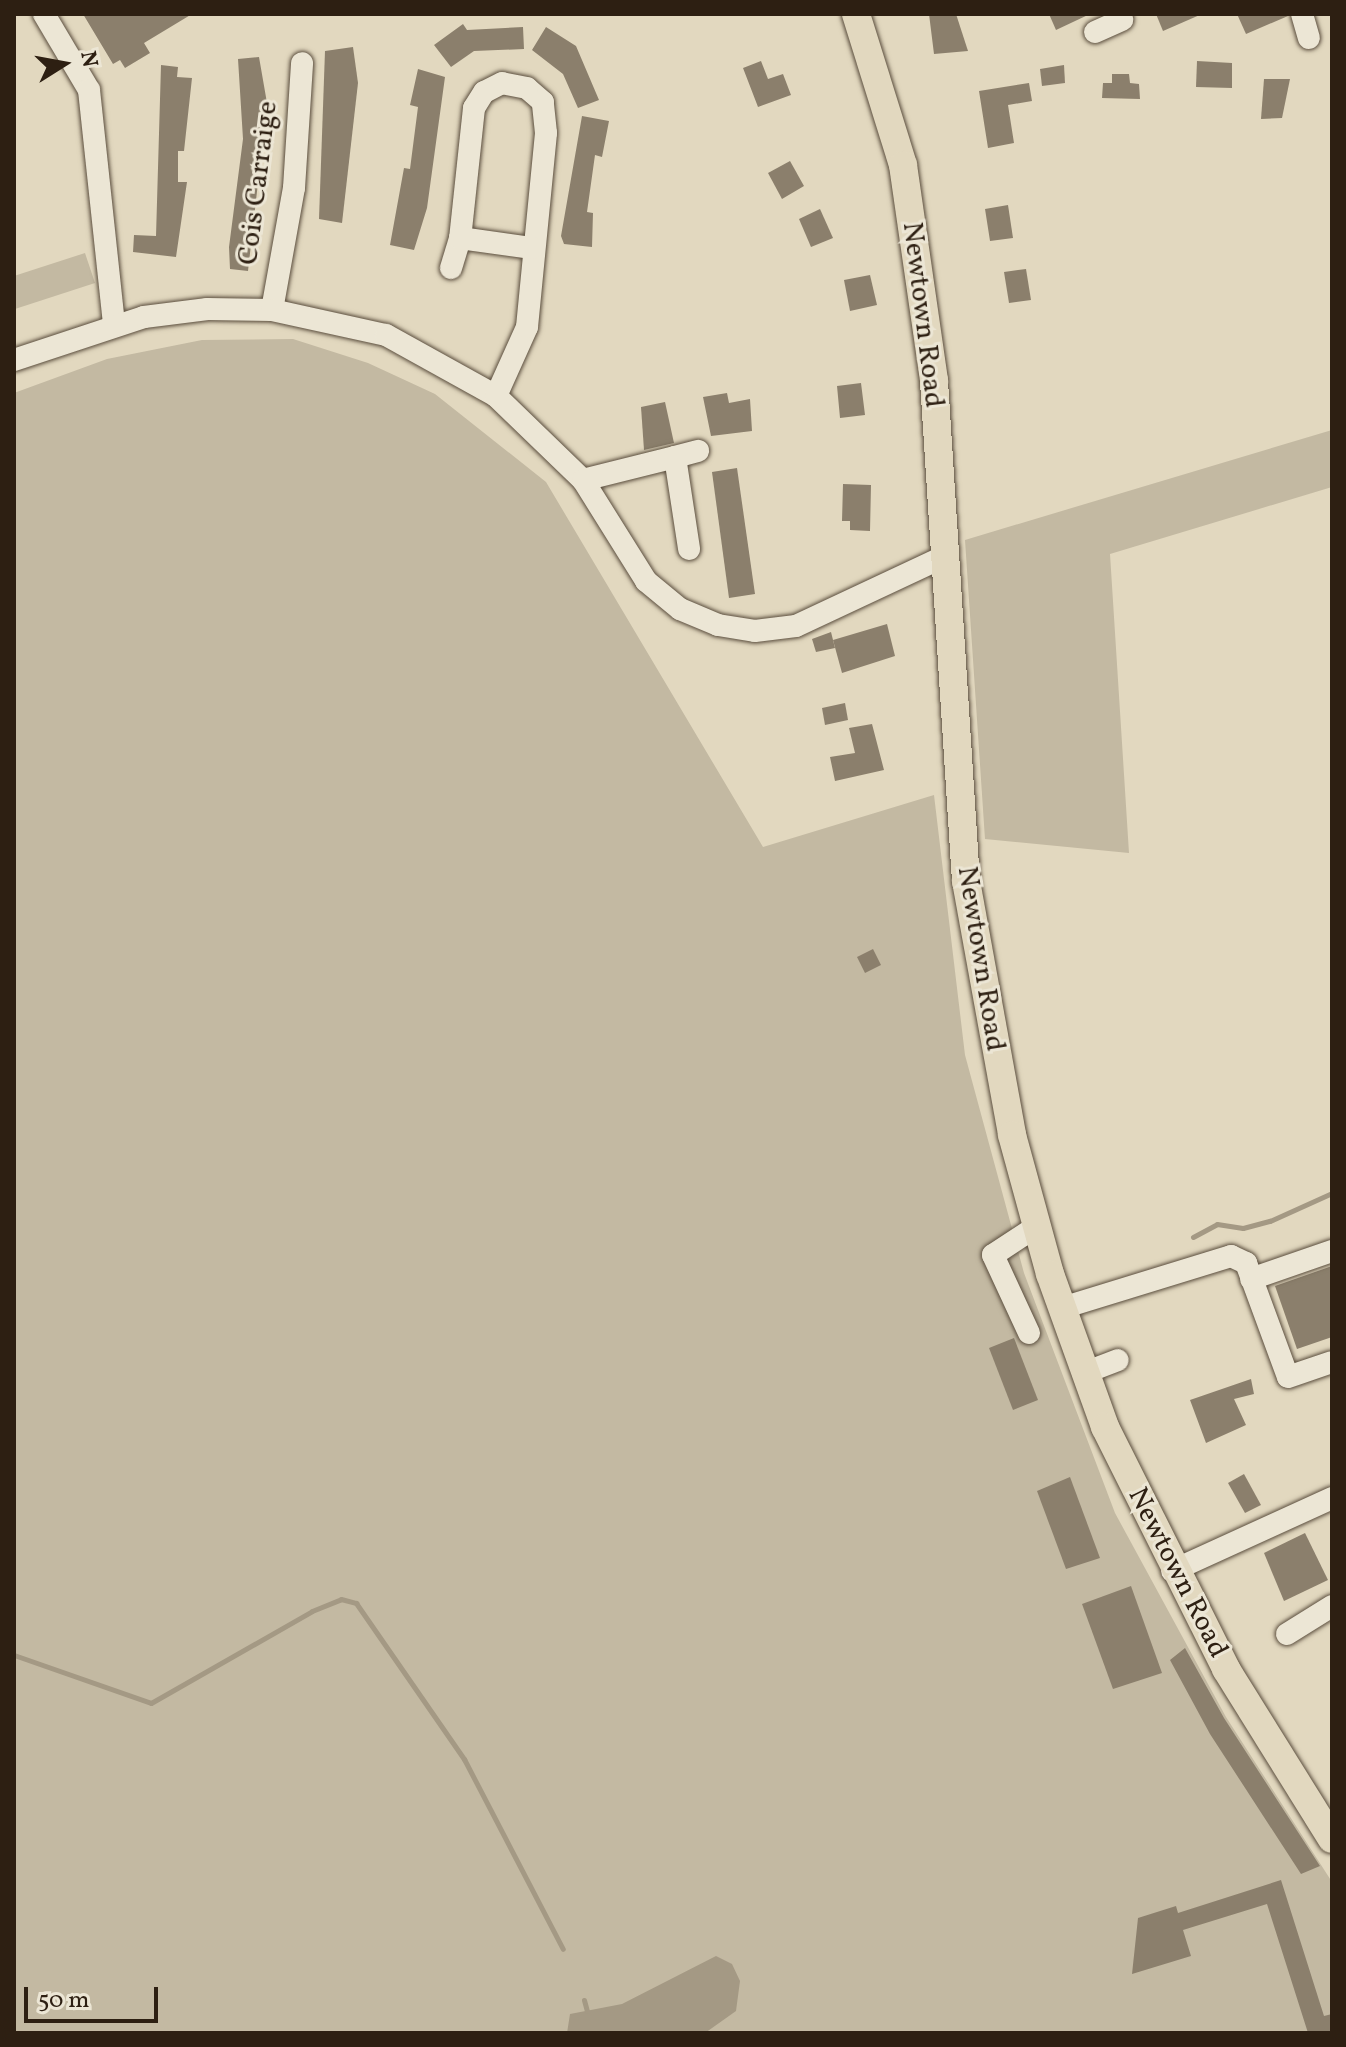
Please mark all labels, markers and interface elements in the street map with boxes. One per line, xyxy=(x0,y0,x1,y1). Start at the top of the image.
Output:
north arrow xyxy=(24,24,104,104)
text: N xyxy=(71,49,105,70)
street label: Cois Carraige xyxy=(232,99,286,267)
street label: Newtown Road xyxy=(894,220,950,410)
street label: Newtown Road xyxy=(949,864,1011,1054)
street label: Newtown Road xyxy=(1120,1482,1234,1664)
scale bar xyxy=(28,1971,162,2021)
text: 50 m xyxy=(38,1984,90,2018)

